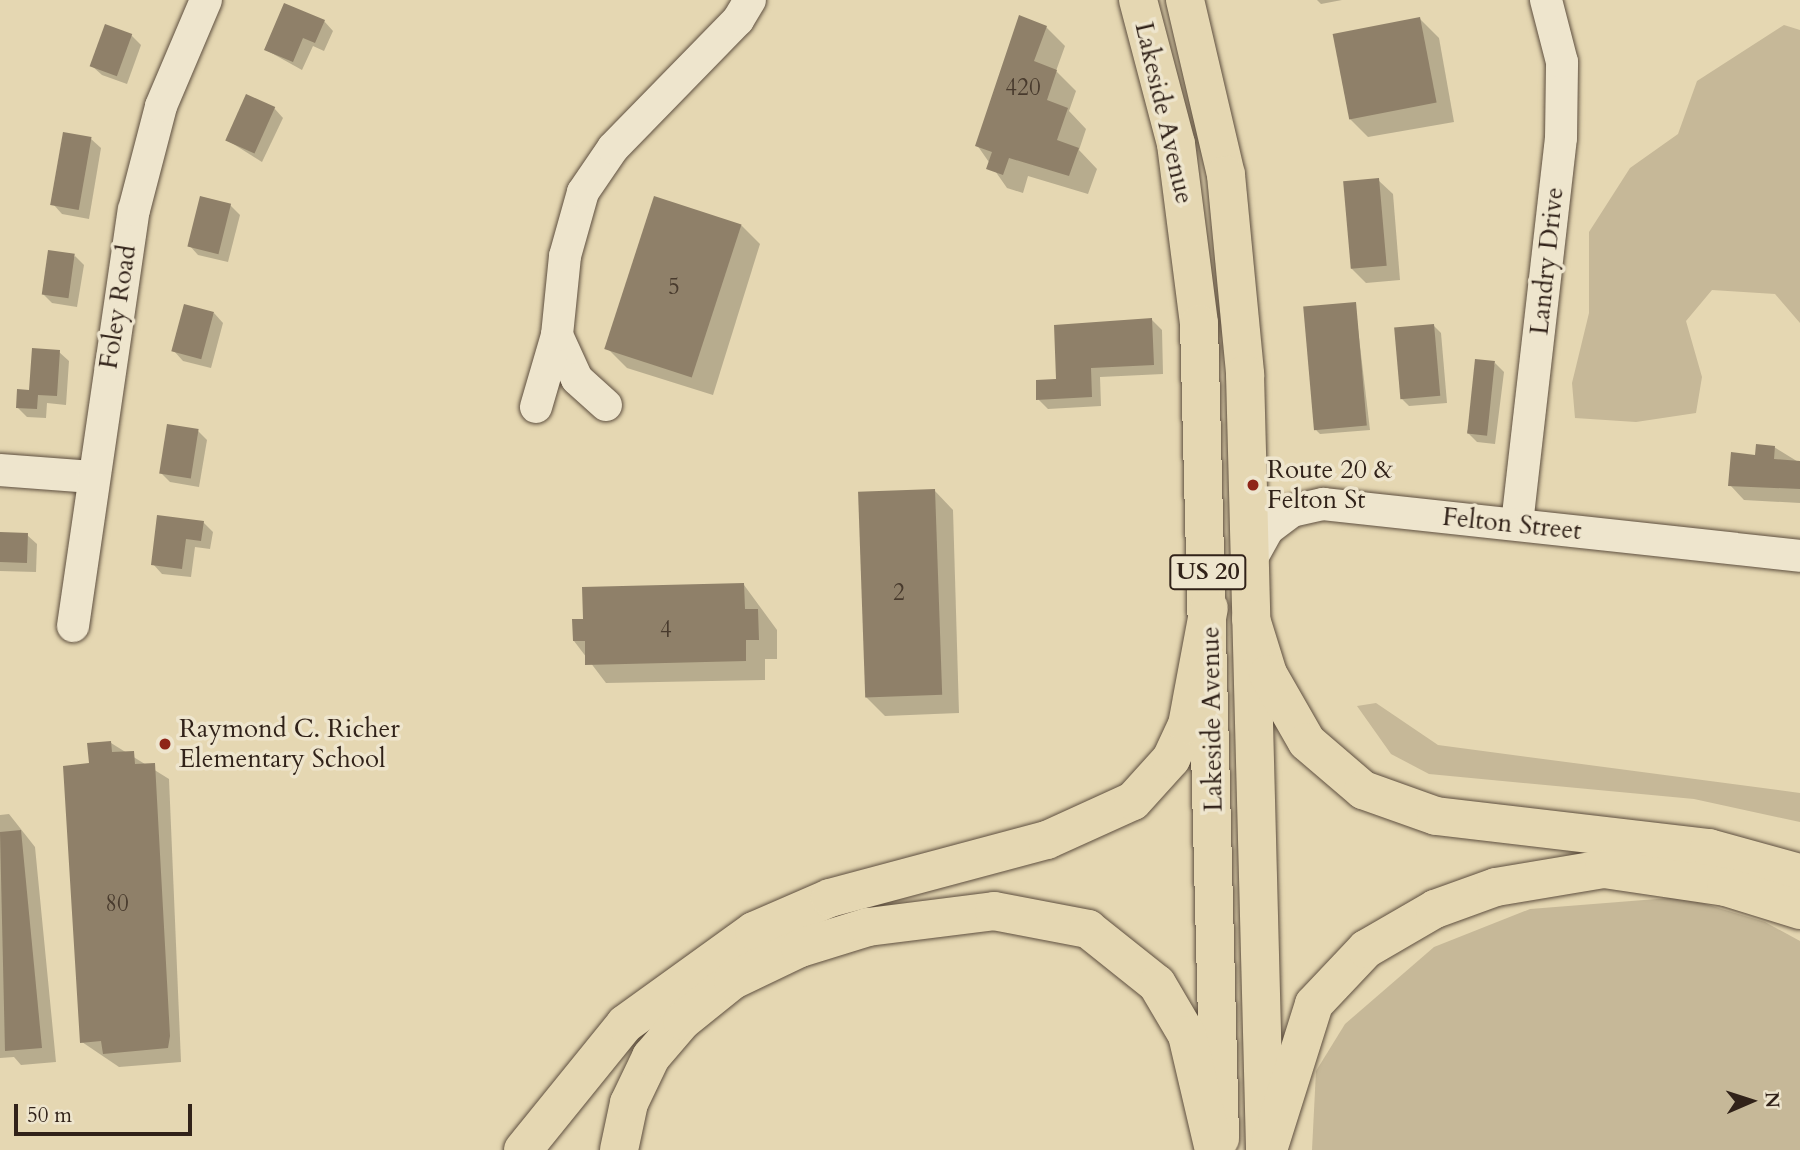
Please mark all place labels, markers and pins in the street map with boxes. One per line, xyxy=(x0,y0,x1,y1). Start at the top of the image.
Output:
place label: Route 20 & Felton St xyxy=(1267,454,1393,516)
marker: Route 20 & Felton St xyxy=(1245,477,1261,493)
place label: Raymond C. Richer Elementary School xyxy=(179,713,400,774)
marker: Raymond C. Richer Elementary School xyxy=(157,736,173,752)

